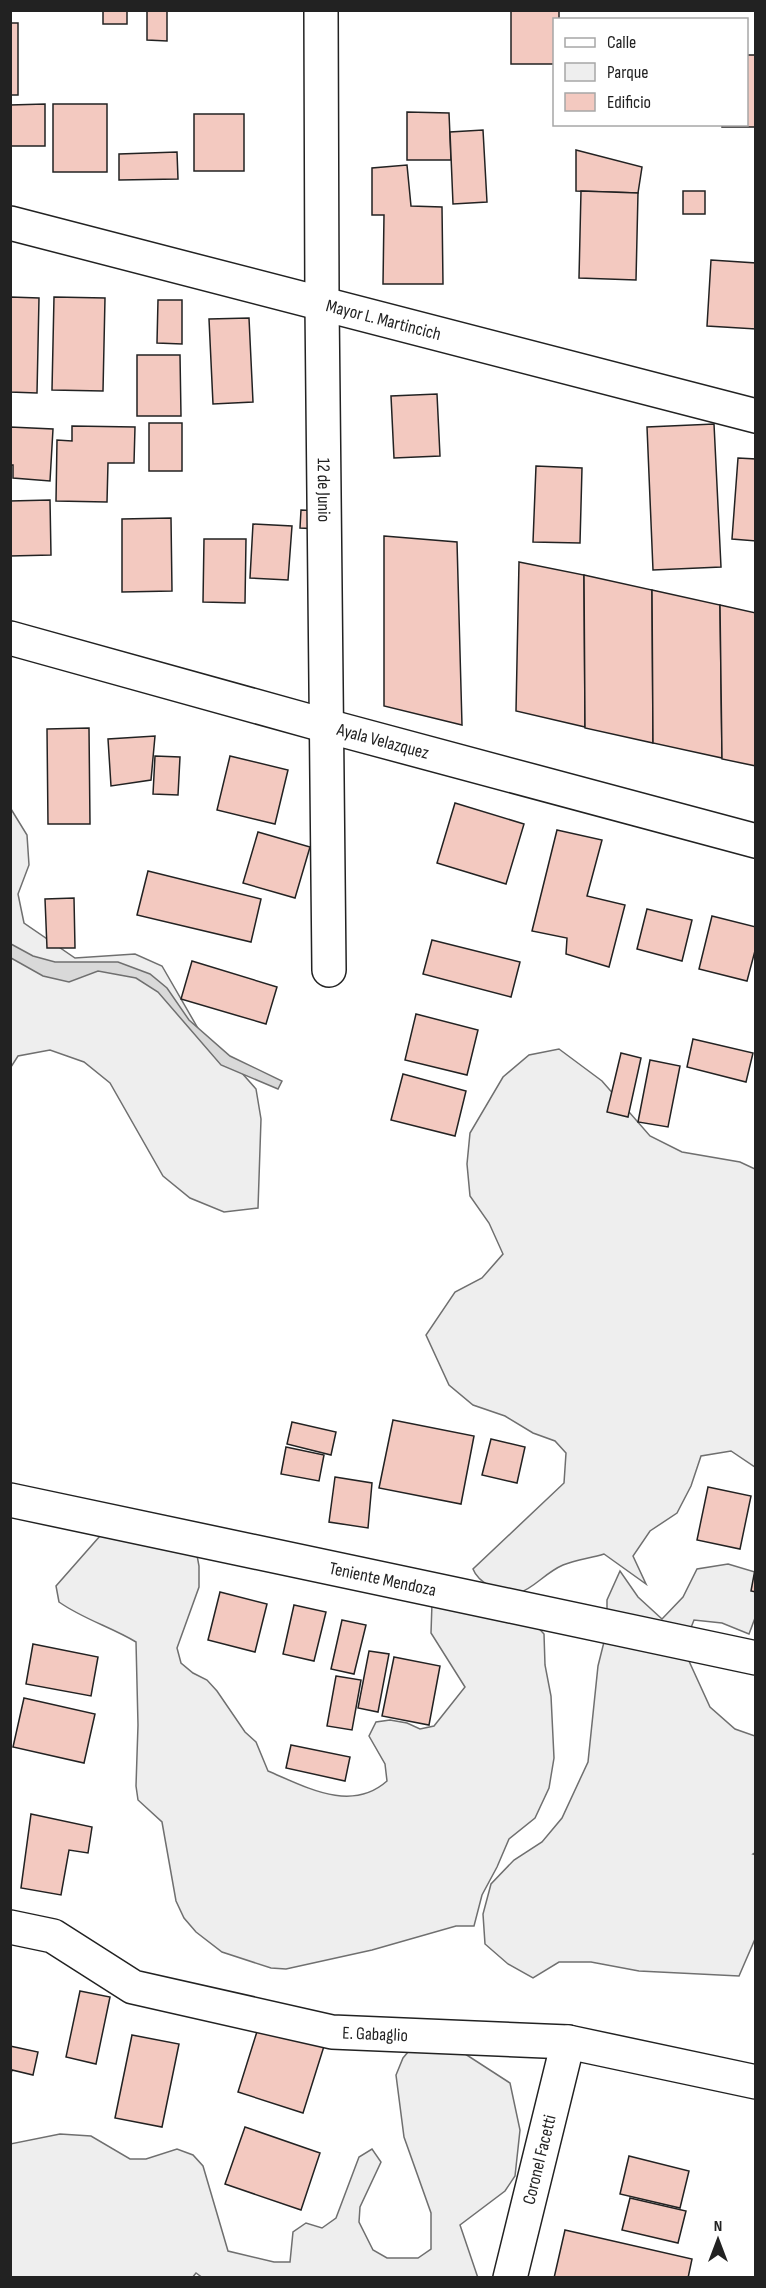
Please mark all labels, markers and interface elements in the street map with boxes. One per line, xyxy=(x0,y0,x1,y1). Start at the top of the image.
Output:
legend xyxy=(553,18,748,126)
text: Calle xyxy=(607,32,636,53)
text: Parque xyxy=(607,62,648,83)
text: Edificio xyxy=(607,92,651,113)
street label: Mayor L. Martincich xyxy=(324,295,443,345)
street label: 12 de Junio xyxy=(313,458,335,522)
street label: Ayala Velazquez xyxy=(334,718,432,764)
street label: Teniente Mendoza xyxy=(327,1557,438,1601)
street label: E. Gabaglio xyxy=(342,2022,408,2046)
street label: Coronel Facetti xyxy=(518,2112,560,2207)
north arrow xyxy=(688,2210,748,2270)
text: N xyxy=(714,2217,722,2236)

